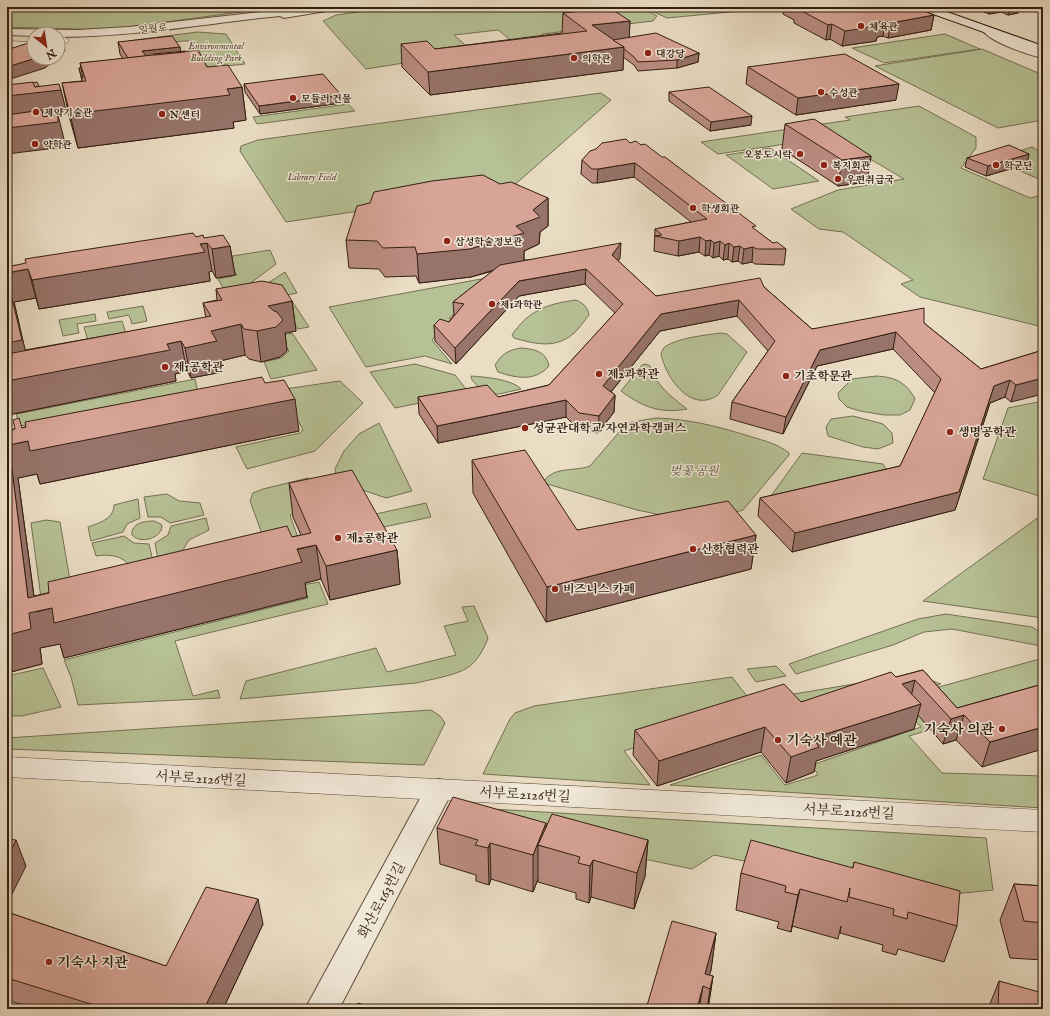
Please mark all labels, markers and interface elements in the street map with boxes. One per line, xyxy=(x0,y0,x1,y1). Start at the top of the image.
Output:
street label: 일월로 xyxy=(138,21,169,37)
marker: 체육관 xyxy=(856,21,866,31)
place label: 체육관 xyxy=(869,21,898,34)
north arrow xyxy=(26,26,66,66)
park label: Environmental Building Park xyxy=(187,40,245,65)
text: N xyxy=(42,45,59,62)
marker: 대강당 xyxy=(643,48,653,58)
place label: 대강당 xyxy=(656,48,685,61)
marker: 의학관 xyxy=(569,53,579,63)
place label: 의학관 xyxy=(582,53,611,66)
marker: 수성관 xyxy=(816,87,826,97)
place label: 수성관 xyxy=(828,87,858,100)
marker: 모듈러 건물 xyxy=(288,93,298,103)
place label: 모듈러 건물 xyxy=(301,93,352,106)
marker: 제약기술관 xyxy=(31,107,41,117)
place label: 제약기술관 xyxy=(44,107,93,120)
marker: N 센터 xyxy=(157,109,167,119)
place label: N 센터 xyxy=(169,109,200,122)
marker: 약학관 xyxy=(30,139,40,149)
place label: 약학관 xyxy=(43,139,72,152)
place label: 오봉도시락 xyxy=(744,149,792,162)
marker: 오봉도시락 xyxy=(795,149,805,159)
marker: 복지회관 xyxy=(819,160,829,170)
place label: 복지회관 xyxy=(832,160,871,173)
marker: 학군단 xyxy=(991,160,1001,170)
place label: 학군단 xyxy=(1004,160,1033,173)
park label: Library Field xyxy=(286,171,338,184)
marker: 우편취급국 xyxy=(833,174,843,184)
place label: 우편취급국 xyxy=(846,174,895,187)
marker: 학생회관 xyxy=(688,203,698,213)
place label: 학생회관 xyxy=(701,203,740,216)
marker: 삼성학술정보관 xyxy=(442,236,452,246)
place label: 삼성학술정보관 xyxy=(455,236,523,249)
marker: 제1과학관 xyxy=(487,299,497,309)
place label: 제1과학관 xyxy=(500,299,543,312)
place label: 제1공학관 xyxy=(173,360,224,375)
marker: 제1공학관 xyxy=(160,362,170,372)
place label: 제2과학관 xyxy=(607,367,659,382)
marker: 제2과학관 xyxy=(594,369,604,379)
place label: 기초학문관 xyxy=(794,369,852,384)
marker: 기초학문관 xyxy=(781,371,791,381)
place label: 성균관대학교 자연과학캠퍼스 xyxy=(533,421,687,436)
marker: 성균관대학교 자연과학캠퍼스 xyxy=(520,423,530,433)
place label: 생명공학관 xyxy=(958,425,1016,440)
marker: 생명공학관 xyxy=(945,427,955,437)
park label: 벚꽃 공원 xyxy=(670,464,720,479)
place label: 제2공학관 xyxy=(346,531,398,546)
marker: 제2공학관 xyxy=(333,533,343,543)
place label: 산학협력관 xyxy=(701,542,759,557)
marker: 산학협력관 xyxy=(688,544,698,554)
place label: 비즈니스 카페 xyxy=(563,582,635,597)
marker: 비즈니스 카페 xyxy=(550,584,560,594)
place label: 기숙사 의관 xyxy=(923,721,994,739)
marker: 기숙사 의관 xyxy=(997,724,1007,734)
place label: 기숙사 예관 xyxy=(786,732,857,750)
marker: 기숙사 예관 xyxy=(773,735,783,745)
street label: 서부로2126번길 xyxy=(155,768,247,790)
street label: 서부로2126번길 xyxy=(479,784,571,806)
street label: 서부로2126번길 xyxy=(803,801,895,823)
street label: 화산로163번길 xyxy=(354,859,410,942)
place label: 기숙사 지관 xyxy=(57,954,128,972)
marker: 기숙사 지관 xyxy=(44,957,54,967)

